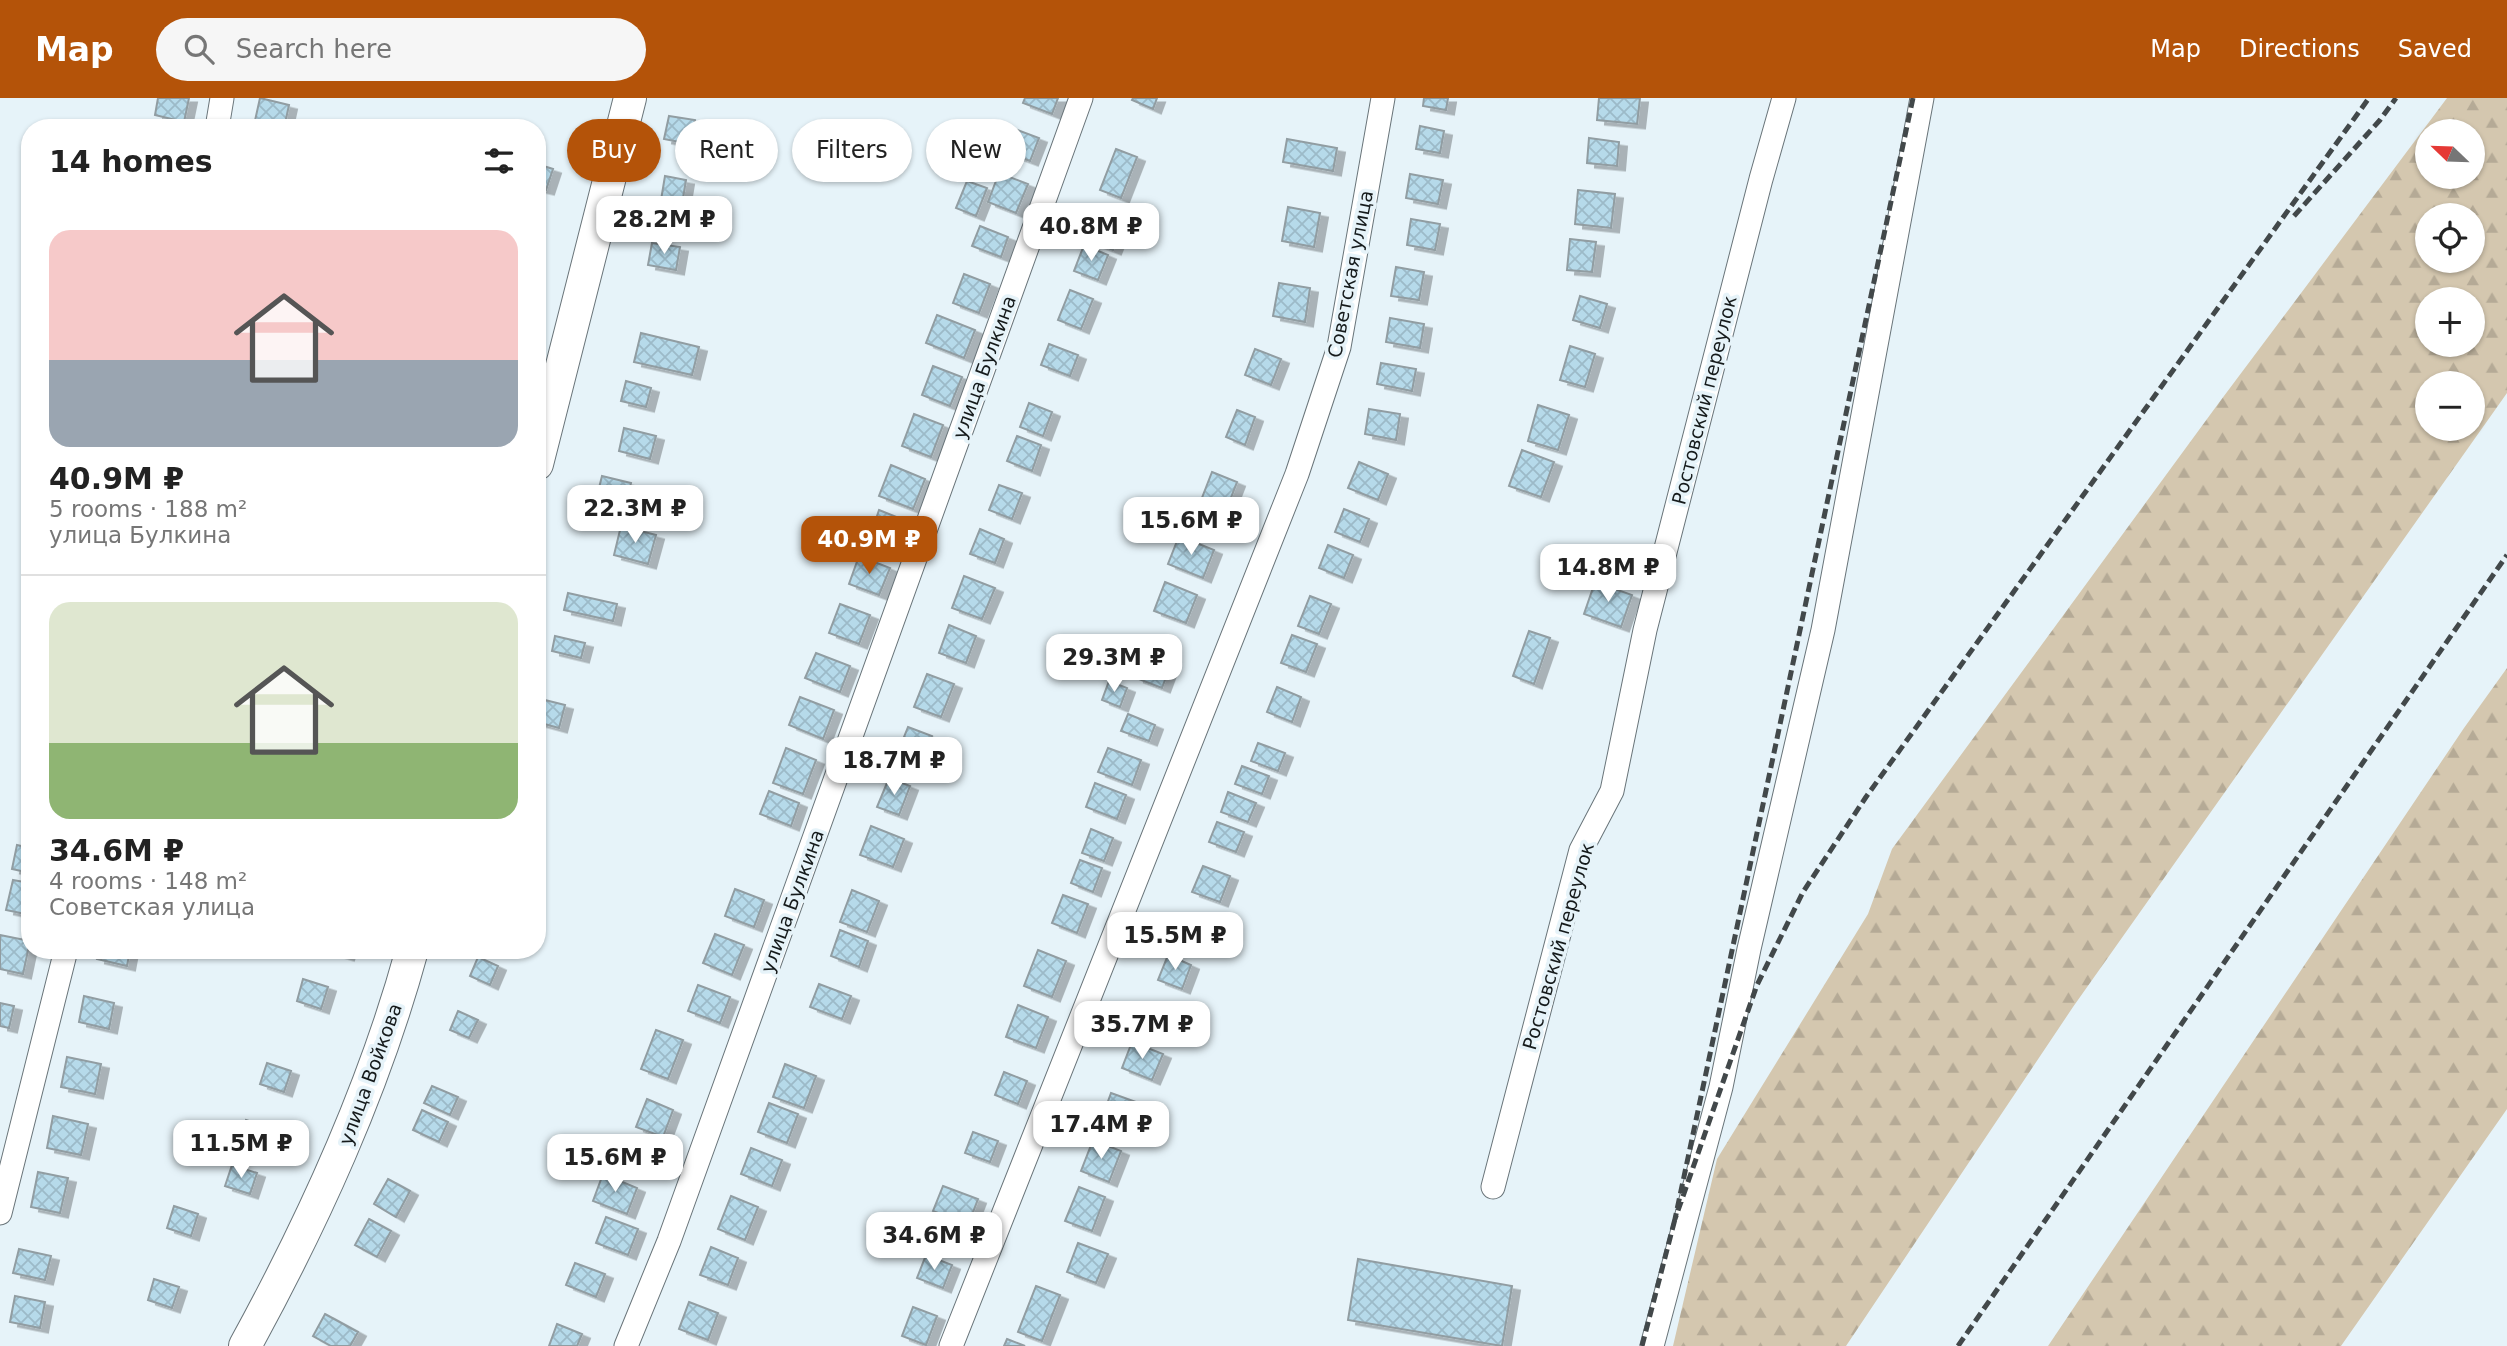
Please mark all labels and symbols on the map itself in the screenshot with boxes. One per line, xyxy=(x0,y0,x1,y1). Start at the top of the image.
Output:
north arrow xyxy=(2415,119,2485,189)
street label: Советская улица xyxy=(1323,188,1377,360)
pin: 28.2M ₽ xyxy=(599,197,729,256)
pin: 40.8M ₽ xyxy=(1026,204,1156,263)
street label: улица Булкина xyxy=(948,292,1020,442)
street label: Ростовский переулок xyxy=(1667,293,1741,507)
pin: 22.3M ₽ xyxy=(570,486,700,545)
pin: 15.6M ₽ xyxy=(1126,498,1256,557)
pin: 40.9M ₽ xyxy=(804,517,934,576)
pin: 14.8M ₽ xyxy=(1543,545,1673,604)
pin: 29.3M ₽ xyxy=(1049,634,1179,694)
pin: 18.7M ₽ xyxy=(829,738,959,797)
street label: улица Булкина xyxy=(756,826,828,976)
street label: Ростовский переулок xyxy=(1518,840,1598,1052)
pin: 15.5M ₽ xyxy=(1110,912,1240,972)
street label: улица Войкова xyxy=(334,1000,406,1148)
pin: 35.7M ₽ xyxy=(1077,1002,1207,1061)
pin: 17.4M ₽ xyxy=(1036,1102,1166,1161)
pin: 11.5M ₽ xyxy=(176,1121,306,1180)
pin: 15.6M ₽ xyxy=(550,1134,680,1194)
pin: 34.6M ₽ xyxy=(869,1212,999,1272)

